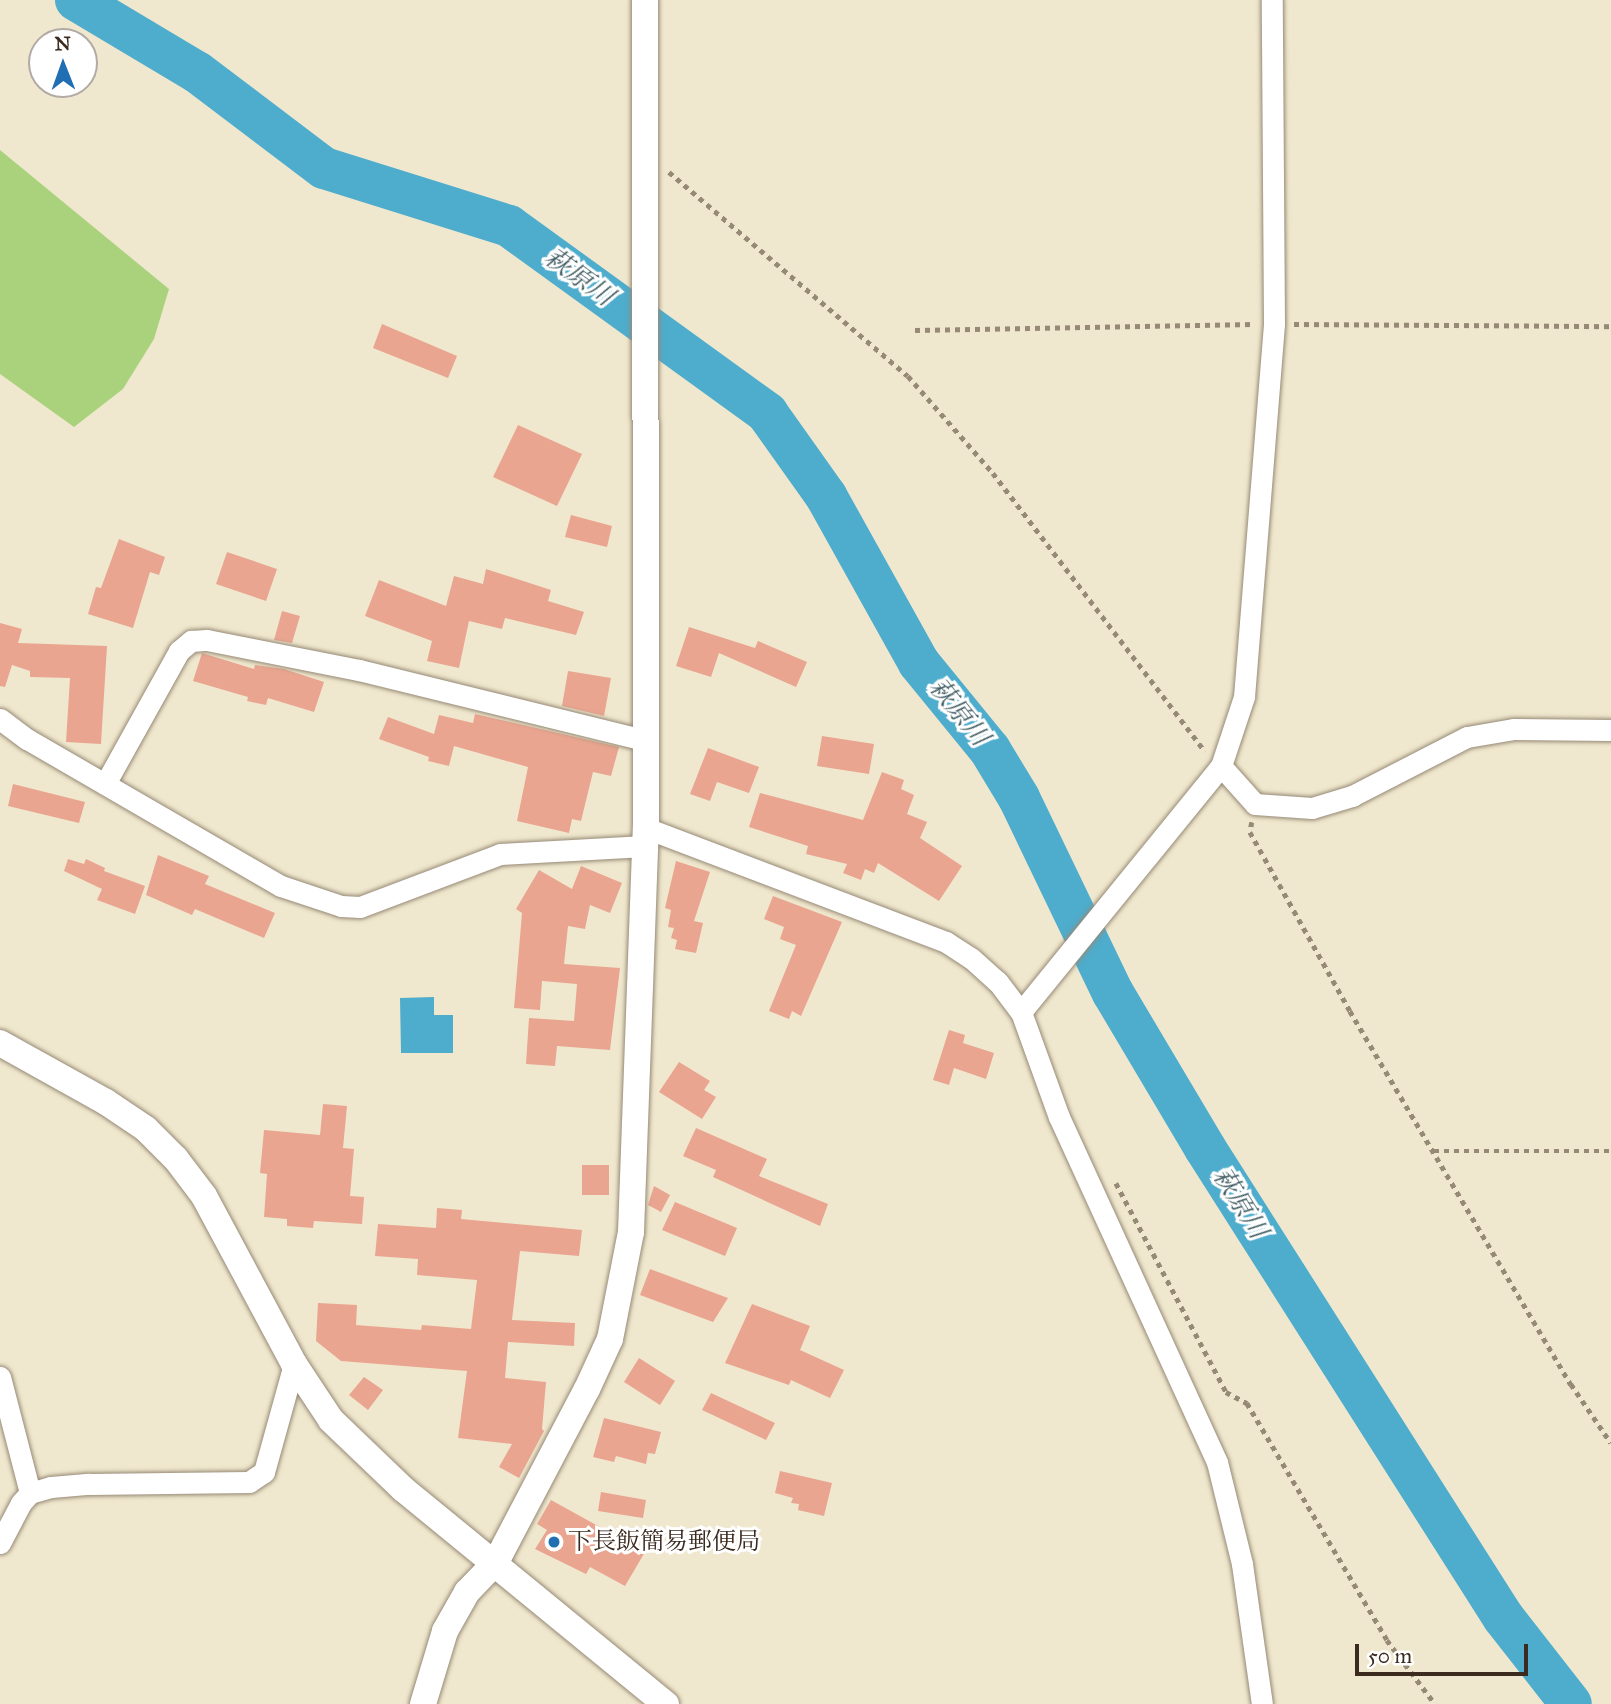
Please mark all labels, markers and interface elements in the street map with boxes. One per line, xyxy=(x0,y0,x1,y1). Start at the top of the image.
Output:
north arrow xyxy=(28,28,98,98)
text: N xyxy=(54,32,71,55)
water label: 萩原川 xyxy=(538,241,620,313)
water label: 萩原川 xyxy=(922,672,996,752)
water label: 萩原川 xyxy=(1206,1162,1274,1244)
place label: 下長飯簡易郵便局 xyxy=(568,1528,760,1556)
marker: 下長飯簡易郵便局 xyxy=(546,1534,562,1550)
scale bar xyxy=(1359,1630,1532,1674)
text: 50 m xyxy=(1368,1643,1412,1669)

